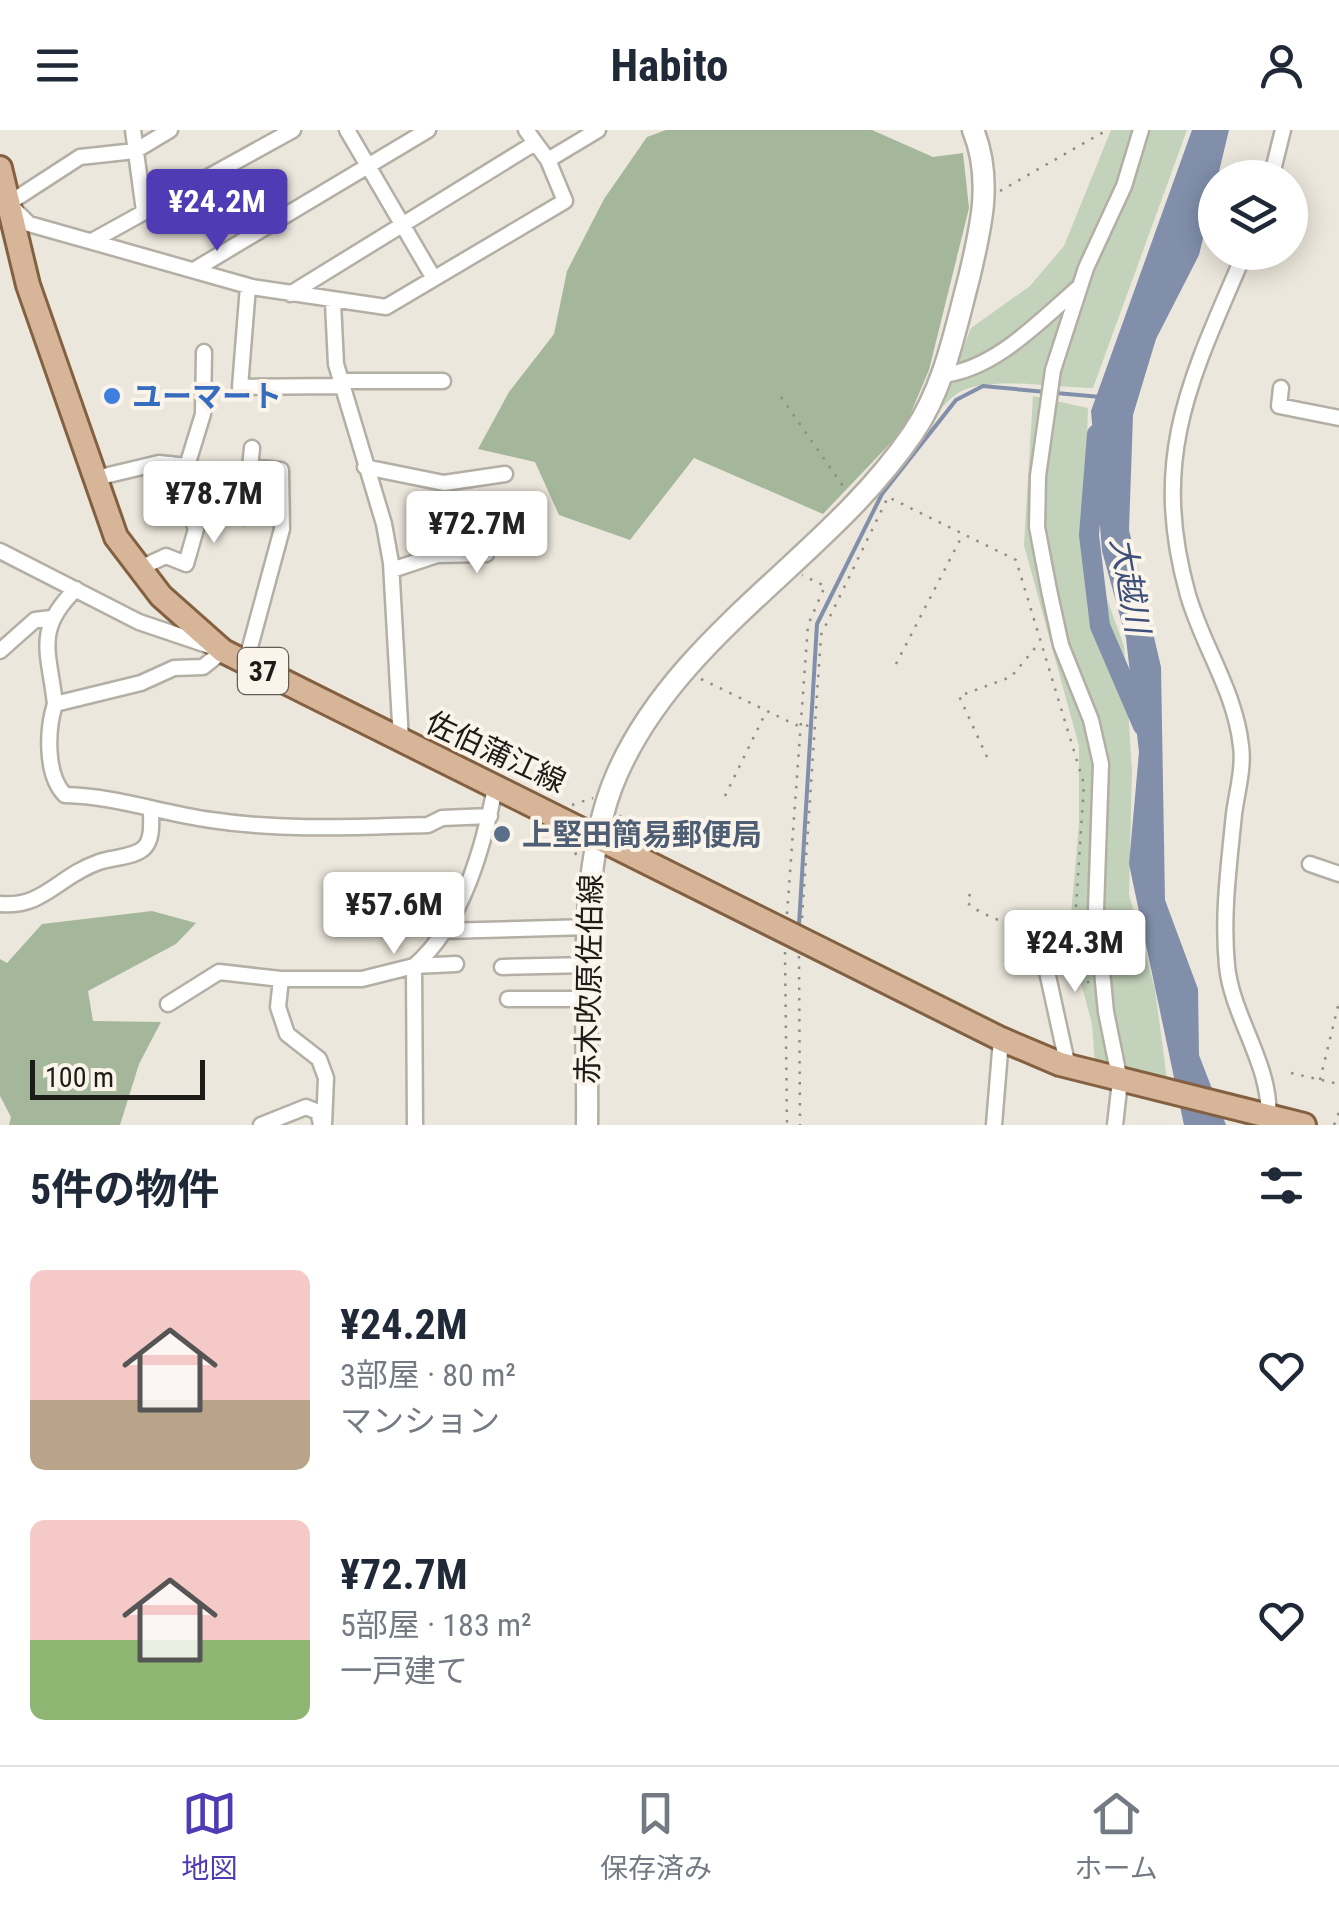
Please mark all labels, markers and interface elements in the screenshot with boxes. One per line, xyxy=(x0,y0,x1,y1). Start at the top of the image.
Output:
icon: menu xyxy=(30,38,85,93)
icon: person xyxy=(1254,38,1309,93)
text: Habito xyxy=(611,39,728,92)
map controls xyxy=(1198,160,1308,270)
button: layers xyxy=(1198,160,1308,270)
pin: ¥24.2M xyxy=(136,169,298,254)
text: ¥24.2M xyxy=(168,182,266,220)
place label: ユーマート xyxy=(132,379,282,414)
marker: ユーマート xyxy=(101,385,123,407)
pin: ¥78.7M xyxy=(133,461,295,546)
text: ¥78.7M xyxy=(165,474,263,512)
pin: ¥72.7M xyxy=(396,491,558,576)
text: ¥72.7M xyxy=(428,504,526,542)
water label: 大越川 xyxy=(1103,534,1158,639)
road number: 37 xyxy=(238,648,288,694)
street label: 佐伯蒲江線 xyxy=(421,704,571,800)
place label: 上堅田簡易郵便局 xyxy=(522,817,762,852)
marker: 上堅田簡易郵便局 xyxy=(491,823,513,845)
pin: ¥57.6M xyxy=(313,872,475,957)
street label: 赤木吹原佐伯線 xyxy=(570,874,608,1084)
text: ¥57.6M xyxy=(345,885,443,923)
pin: ¥24.3M xyxy=(994,910,1156,995)
text: ¥24.3M xyxy=(1026,923,1124,961)
scale bar xyxy=(30,1055,205,1100)
text: 100 m xyxy=(45,1061,114,1094)
icon: filters xyxy=(1254,1158,1309,1213)
text: 5件の物件 xyxy=(30,1165,219,1214)
text: ¥24.2M xyxy=(340,1300,468,1349)
icon: home xyxy=(110,1310,230,1430)
icon: heart xyxy=(1254,1343,1309,1398)
text: 3部屋 · 80 m² xyxy=(340,1356,516,1394)
text: マンション xyxy=(340,1402,500,1440)
text: ¥72.7M xyxy=(340,1550,468,1599)
icon: home xyxy=(110,1560,230,1680)
icon: heart xyxy=(1254,1593,1309,1648)
text: 5部屋 · 183 m² xyxy=(340,1606,532,1644)
text: 一戸建て xyxy=(340,1652,468,1690)
tab: 地図 xyxy=(181,1786,237,1886)
tab: 保存済み xyxy=(600,1786,712,1886)
tab: ホーム xyxy=(1075,1786,1158,1886)

